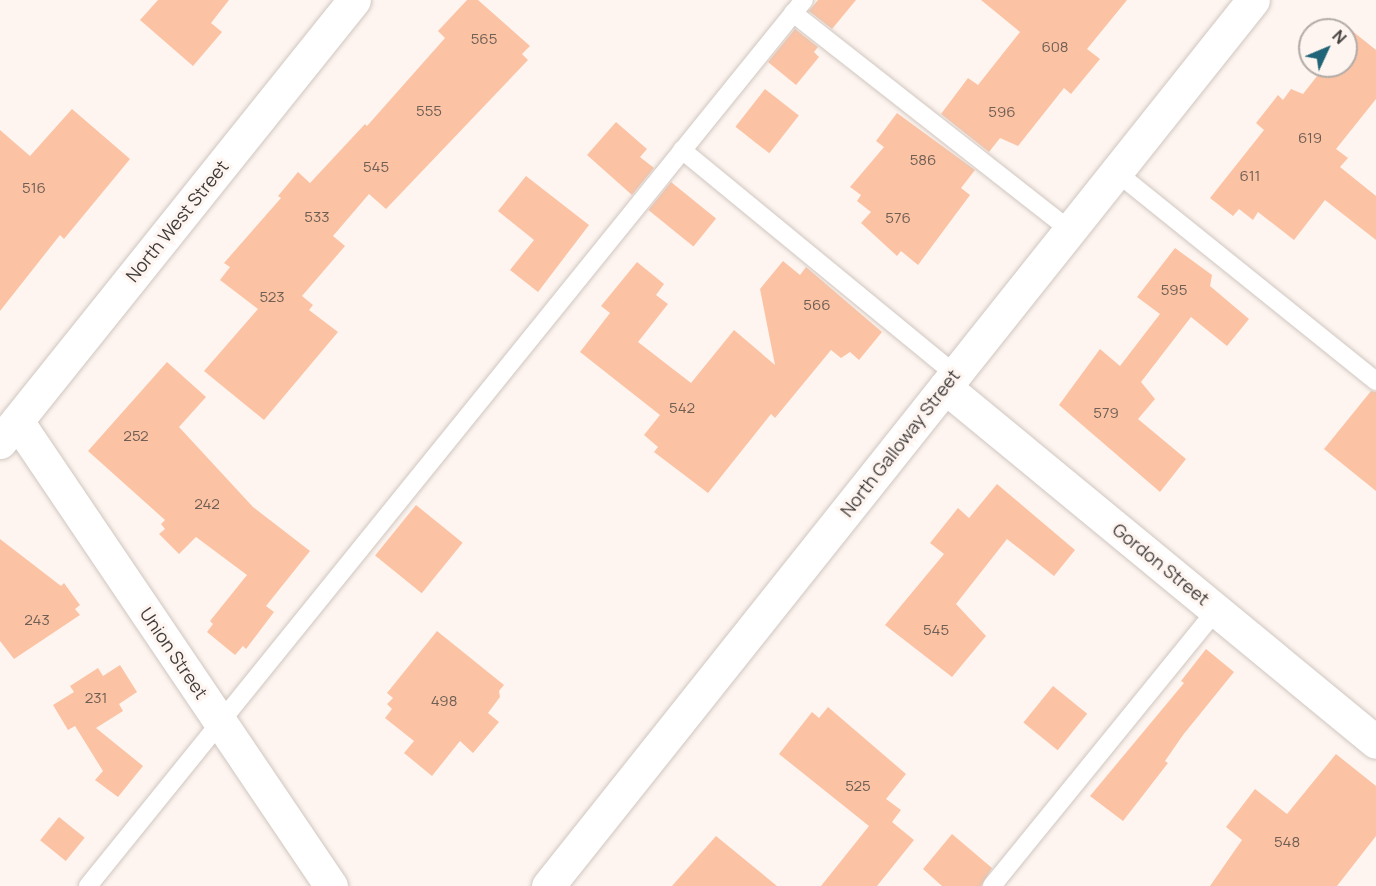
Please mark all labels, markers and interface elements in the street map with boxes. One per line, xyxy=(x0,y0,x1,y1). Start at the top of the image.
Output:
north arrow xyxy=(1298,18,1358,78)
text: N xyxy=(1328,25,1351,49)
house number: 565 xyxy=(471,30,497,48)
house number: 608 xyxy=(1041,38,1069,56)
house number: 555 xyxy=(416,102,442,120)
house number: 596 xyxy=(988,103,1016,121)
house number: 619 xyxy=(1298,129,1322,147)
house number: 586 xyxy=(910,151,936,169)
street label: North West Street xyxy=(121,156,233,286)
house number: 545 xyxy=(363,158,389,176)
house number: 611 xyxy=(1240,167,1260,185)
house number: 516 xyxy=(22,179,46,197)
house number: 533 xyxy=(304,208,330,226)
house number: 576 xyxy=(885,209,911,227)
house number: 595 xyxy=(1161,281,1187,299)
house number: 523 xyxy=(259,288,285,306)
house number: 566 xyxy=(803,296,831,314)
street label: North Galloway Street xyxy=(836,365,964,521)
house number: 542 xyxy=(669,399,695,417)
house number: 579 xyxy=(1093,404,1119,422)
house number: 252 xyxy=(123,427,149,445)
house number: 242 xyxy=(194,495,220,513)
street label: Gordon Street xyxy=(1108,518,1214,610)
street label: Union Street xyxy=(136,603,212,703)
house number: 243 xyxy=(24,611,50,629)
house number: 545 xyxy=(923,621,949,639)
house number: 231 xyxy=(85,689,107,707)
house number: 498 xyxy=(431,692,457,710)
house number: 525 xyxy=(845,777,871,795)
house number: 548 xyxy=(1274,833,1300,851)

